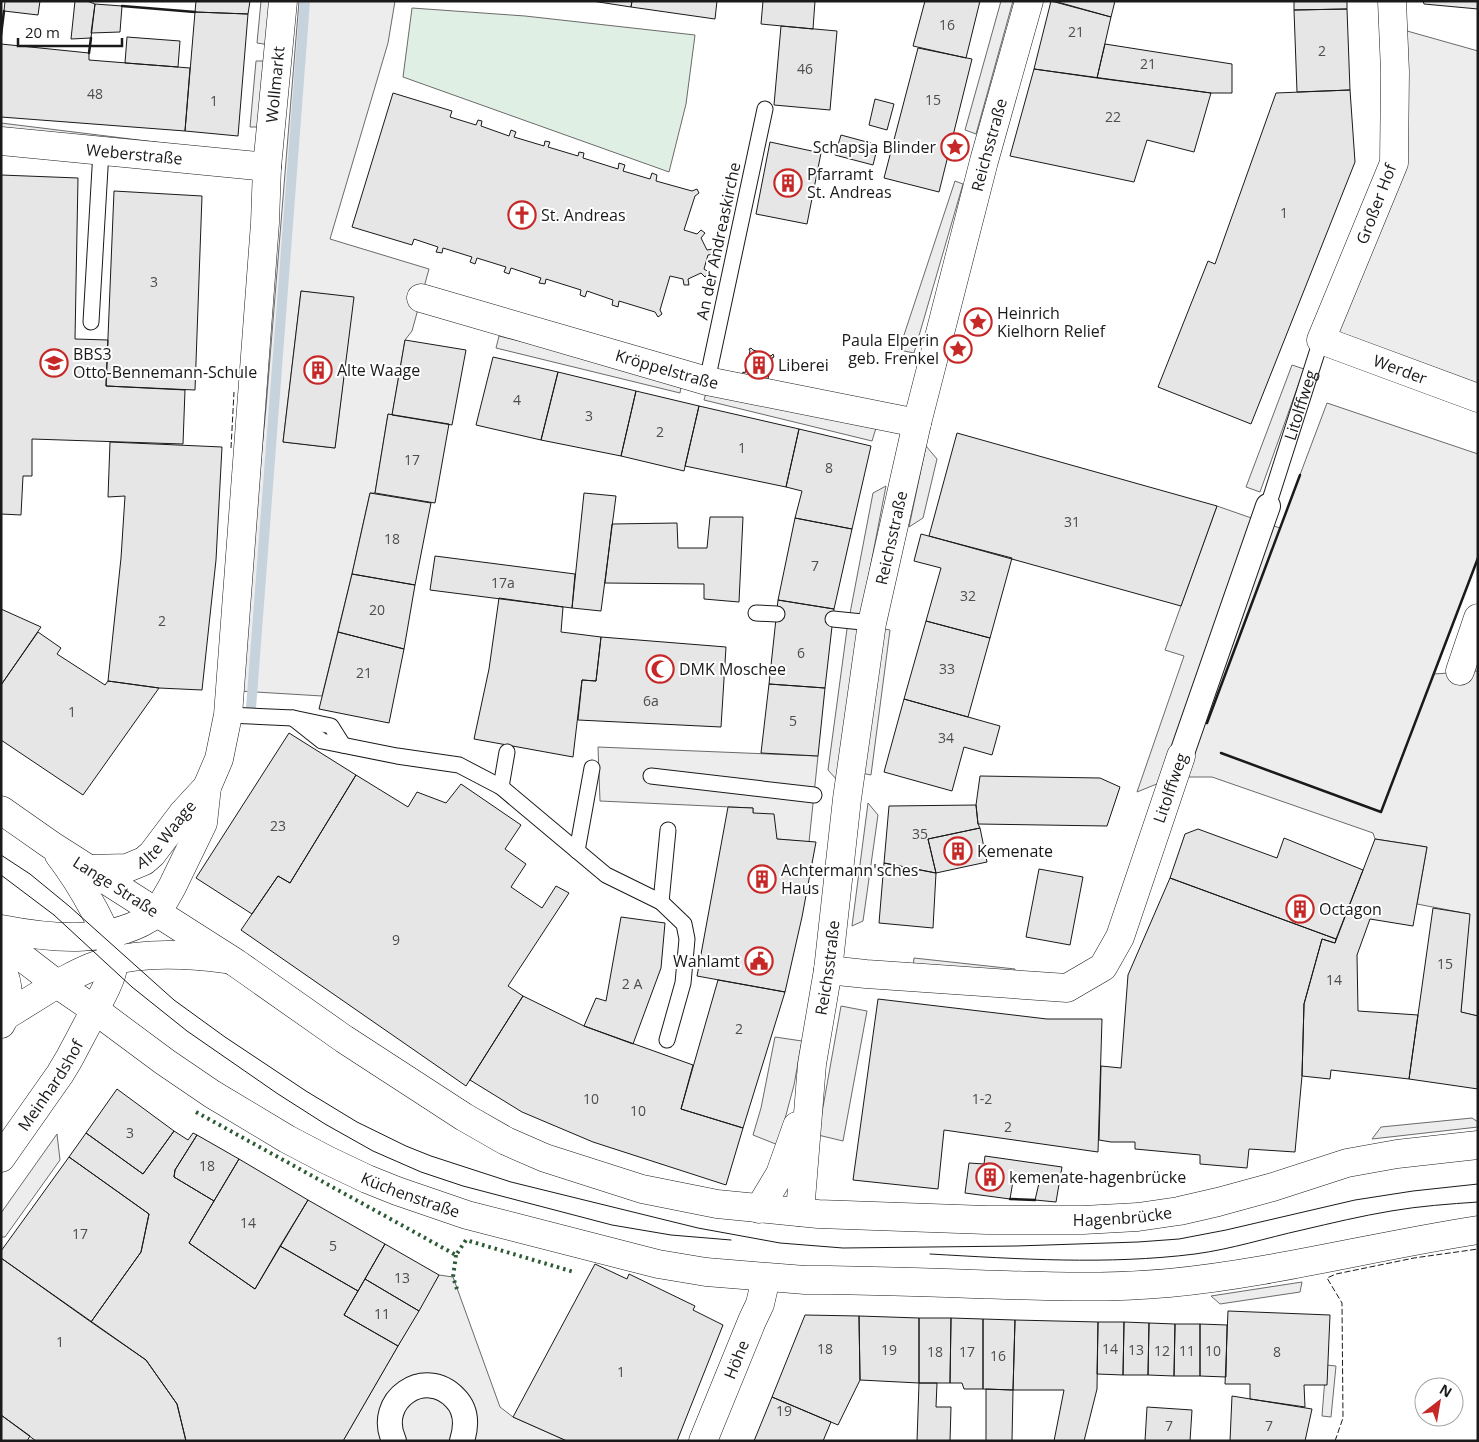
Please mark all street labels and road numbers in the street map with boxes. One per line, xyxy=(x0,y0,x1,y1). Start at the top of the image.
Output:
street label: Wollmarkt xyxy=(260,45,290,124)
street label: Reichsstraße xyxy=(966,96,1012,194)
street label: Weberstraße xyxy=(85,138,184,170)
street label: Großer Hof xyxy=(1351,159,1402,247)
street label: An der Andreaskirche xyxy=(691,160,745,322)
street label: Kröppelstraße xyxy=(613,344,720,394)
street label: Werder xyxy=(1370,349,1431,389)
street label: Litolffweg xyxy=(1279,367,1322,443)
street label: Reichsstraße xyxy=(870,489,912,587)
street label: Litolffweg xyxy=(1148,750,1192,826)
street label: Alte Waage xyxy=(133,795,201,874)
street label: Lange Straße xyxy=(69,851,163,922)
street label: Reichsstraße xyxy=(809,919,844,1017)
street label: Meinhardshof xyxy=(12,1035,89,1135)
street label: Küchenstraße xyxy=(357,1167,463,1223)
street label: Hagenbrücke xyxy=(1073,1201,1173,1231)
street label: Höhe xyxy=(718,1337,754,1382)

